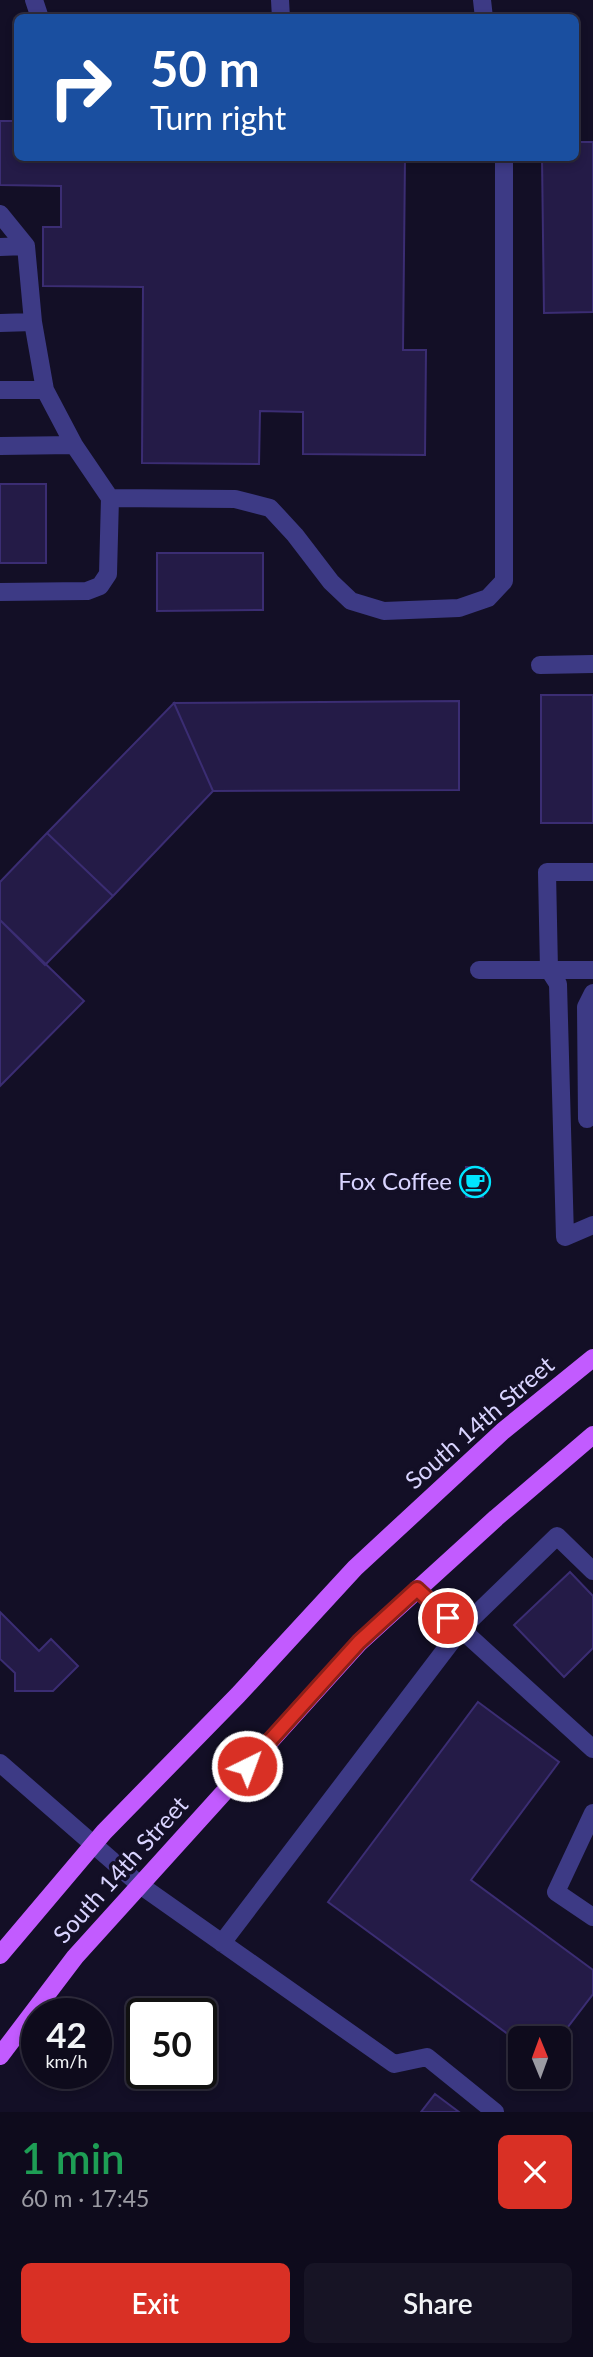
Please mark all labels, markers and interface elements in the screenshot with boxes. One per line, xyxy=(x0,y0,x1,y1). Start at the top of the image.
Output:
text: 50 m xyxy=(150,39,260,97)
icon: right xyxy=(35,42,126,133)
text: Turn right xyxy=(150,98,286,137)
cafe icon: Fox Coffee xyxy=(458,1165,492,1199)
place label: Fox Coffee xyxy=(338,1166,452,1195)
street label: South 14th Street xyxy=(399,1349,559,1494)
pin xyxy=(418,1588,478,1648)
icon: arrive xyxy=(429,1599,467,1637)
position arrow xyxy=(210,1729,284,1803)
street label: South 14th Street xyxy=(46,1789,194,1948)
speed limit sign: 50 xyxy=(126,1998,217,2089)
text: 42 xyxy=(46,2013,87,2055)
north arrow xyxy=(508,2026,570,2090)
map controls xyxy=(508,2026,571,2089)
text: km/h xyxy=(45,2050,88,2072)
text: 1 min xyxy=(21,2133,125,2183)
button: close xyxy=(498,2135,572,2209)
text: 60 m · 17:45 xyxy=(21,2184,149,2212)
button: Exit xyxy=(21,2263,290,2343)
button: Share xyxy=(304,2263,572,2343)

